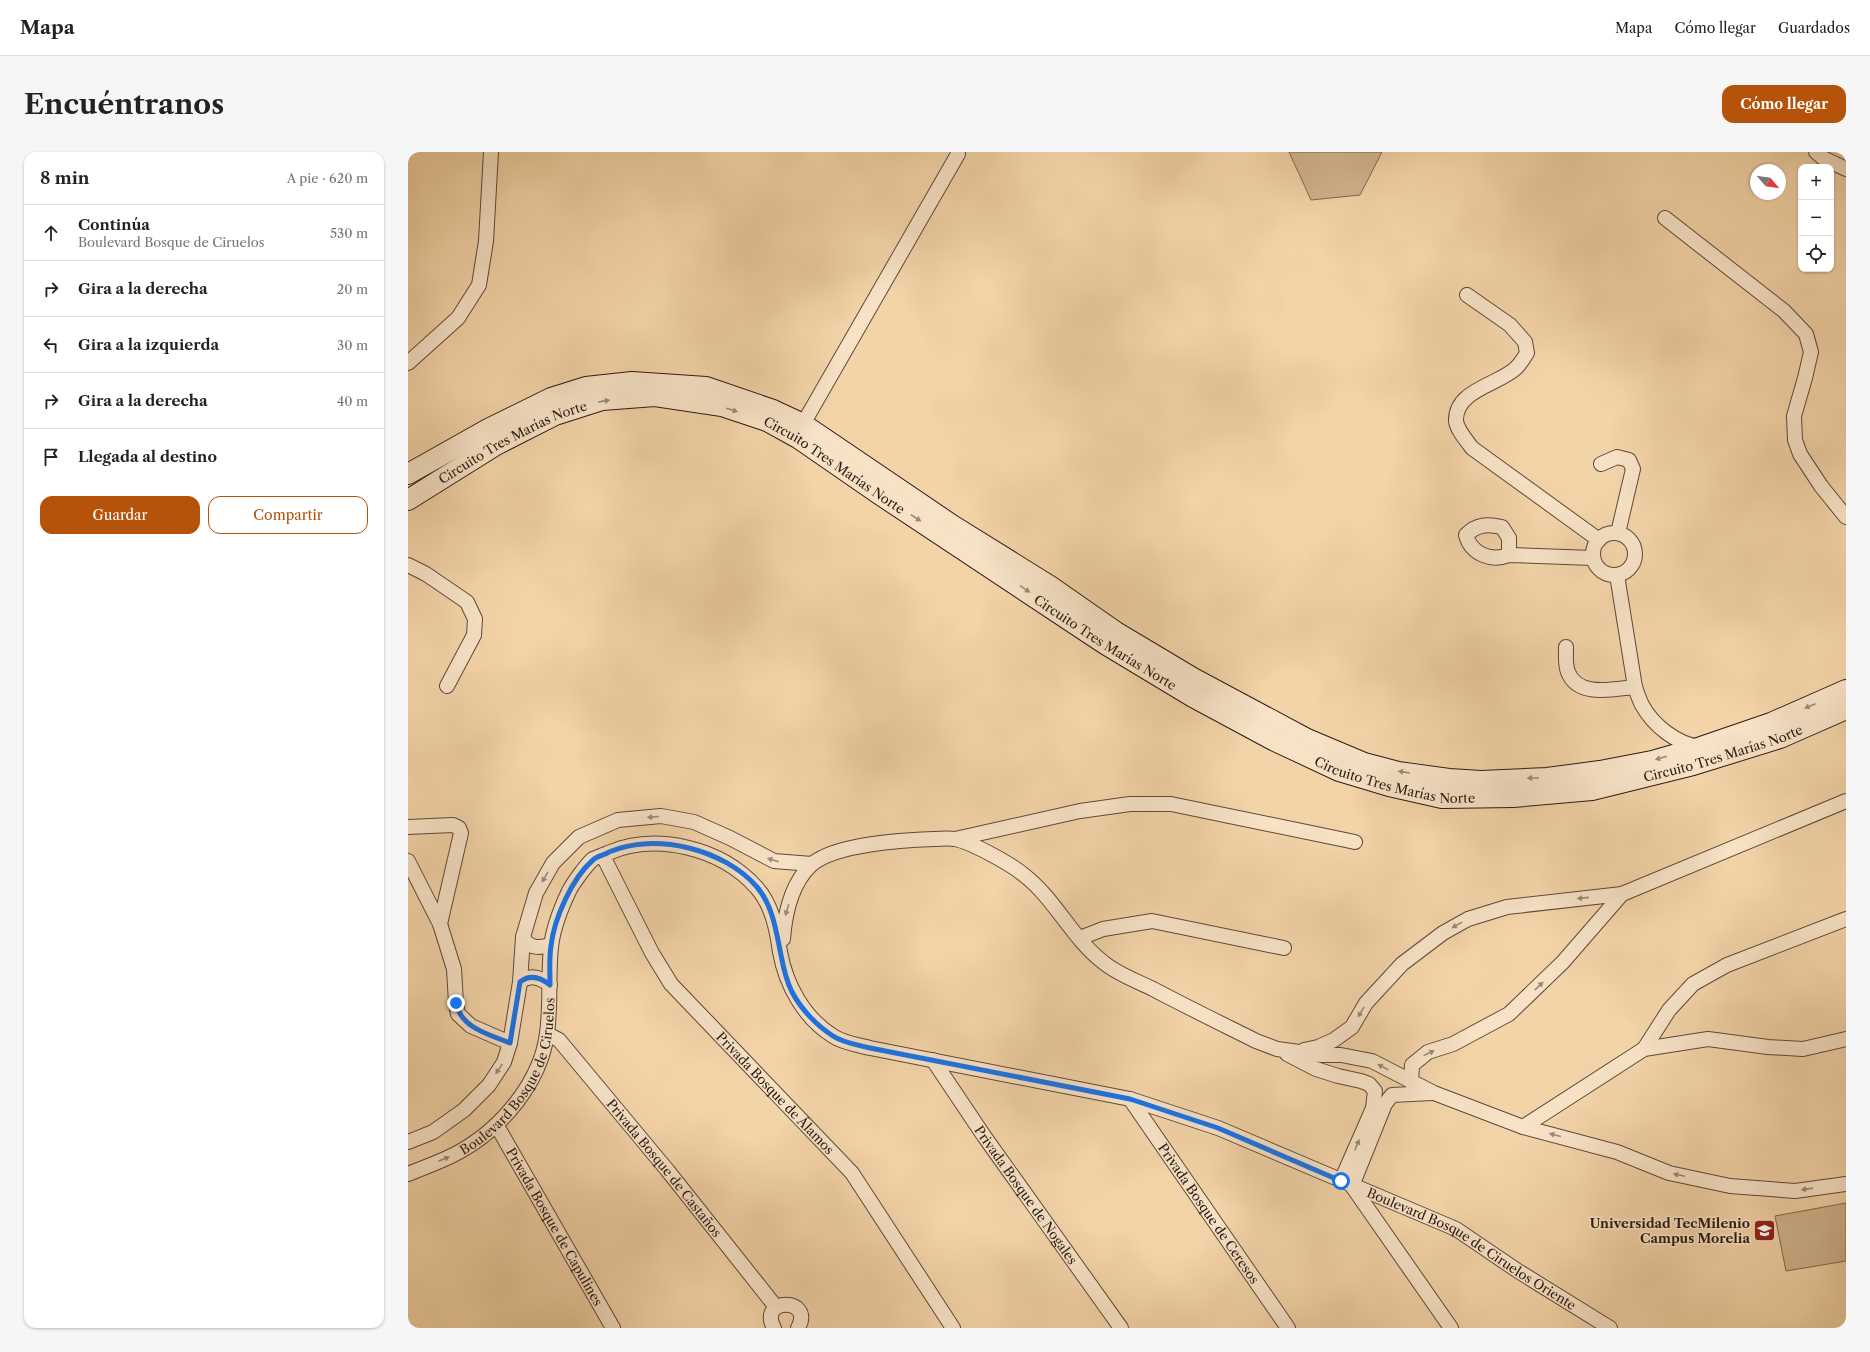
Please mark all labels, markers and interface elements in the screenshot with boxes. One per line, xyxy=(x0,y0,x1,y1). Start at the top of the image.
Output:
text: Mapa xyxy=(20,16,75,39)
text: Mapa xyxy=(1615,19,1652,37)
text: Cómo llegar xyxy=(1674,19,1756,37)
text: Guardados xyxy=(1778,19,1850,37)
button: Cómo llegar xyxy=(1722,85,1846,123)
text: Encuéntranos xyxy=(24,87,224,121)
north arrow xyxy=(1750,164,1786,200)
map controls xyxy=(1798,164,1834,272)
button: + xyxy=(1798,164,1834,200)
text: 8 min xyxy=(40,168,89,188)
text: A pie · 620 m xyxy=(287,170,368,186)
button: − xyxy=(1798,200,1834,236)
text: Continúa xyxy=(78,215,150,234)
icon: ahead xyxy=(40,222,62,244)
text: 530 m xyxy=(330,225,368,241)
text: Boulevard Bosque de Ciruelos xyxy=(78,234,264,250)
button: locate xyxy=(1798,236,1834,272)
icon: right xyxy=(40,278,62,300)
text: Gira a la derecha xyxy=(78,279,208,298)
text: 20 m xyxy=(337,281,368,297)
icon: left xyxy=(40,334,62,356)
text: Gira a la izquierda xyxy=(78,335,219,354)
text: 30 m xyxy=(337,337,368,353)
icon: right xyxy=(40,390,62,412)
text: Gira a la derecha xyxy=(78,391,208,410)
text: 40 m xyxy=(337,393,368,409)
street label: Circuito Tres Marías Norte xyxy=(435,397,589,487)
one-way arrow xyxy=(598,398,610,404)
one-way arrow xyxy=(727,407,739,413)
street label: Circuito Tres Marías Norte xyxy=(761,413,908,517)
icon: arrive xyxy=(40,446,62,468)
text: Llegada al destino xyxy=(78,447,217,466)
button: Guardar xyxy=(40,496,200,534)
button: Compartir xyxy=(208,496,368,534)
one-way arrow xyxy=(911,514,921,522)
one-way arrow xyxy=(1019,585,1030,593)
street label: Circuito Tres Marías Norte xyxy=(1031,591,1179,693)
one-way arrow xyxy=(1804,703,1816,709)
street label: Circuito Tres Marías Norte xyxy=(1642,721,1805,785)
street label: Circuito Tres Marías Norte xyxy=(1312,753,1475,806)
one-way arrow xyxy=(1655,755,1667,761)
one-way arrow xyxy=(1398,769,1410,775)
one-way arrow xyxy=(1527,775,1539,782)
one-way arrow xyxy=(647,814,659,821)
one-way arrow xyxy=(767,857,779,863)
one-way arrow xyxy=(542,871,549,883)
one-way arrow xyxy=(1577,895,1589,901)
one-way arrow xyxy=(784,905,790,917)
one-way arrow xyxy=(1451,922,1463,929)
one-way arrow xyxy=(1534,981,1544,991)
route end xyxy=(447,994,465,1012)
street label: Boulevard Bosque de Ciruelos xyxy=(457,997,557,1158)
one-way arrow xyxy=(1358,1006,1365,1018)
street label: Privada Bosque de Álamos xyxy=(713,1029,838,1158)
one-way arrow xyxy=(1424,1050,1435,1056)
one-way arrow xyxy=(495,1064,503,1075)
one-way arrow xyxy=(1377,1064,1389,1070)
street label: Privada Bosque de Castaños xyxy=(603,1096,725,1240)
street label: Privada Bosque de Nogales xyxy=(971,1123,1081,1268)
one-way arrow xyxy=(1549,1132,1561,1138)
one-way arrow xyxy=(1354,1139,1360,1151)
street label: Privada Bosque de Ceresos xyxy=(1155,1140,1263,1287)
street label: Privada Bosque de Capulines xyxy=(503,1145,607,1309)
one-way arrow xyxy=(438,1155,450,1161)
route start xyxy=(1332,1172,1350,1190)
one-way arrow xyxy=(1673,1172,1685,1178)
street label: Boulevard Bosque de Ciruelos Oriente xyxy=(1365,1184,1579,1313)
one-way arrow xyxy=(1801,1186,1813,1192)
place label: Universidad TecMilenio Campus Morelia xyxy=(1590,1215,1750,1246)
school or university icon: Universidad TecMilenio Campus Morelia xyxy=(1752,1217,1778,1243)

